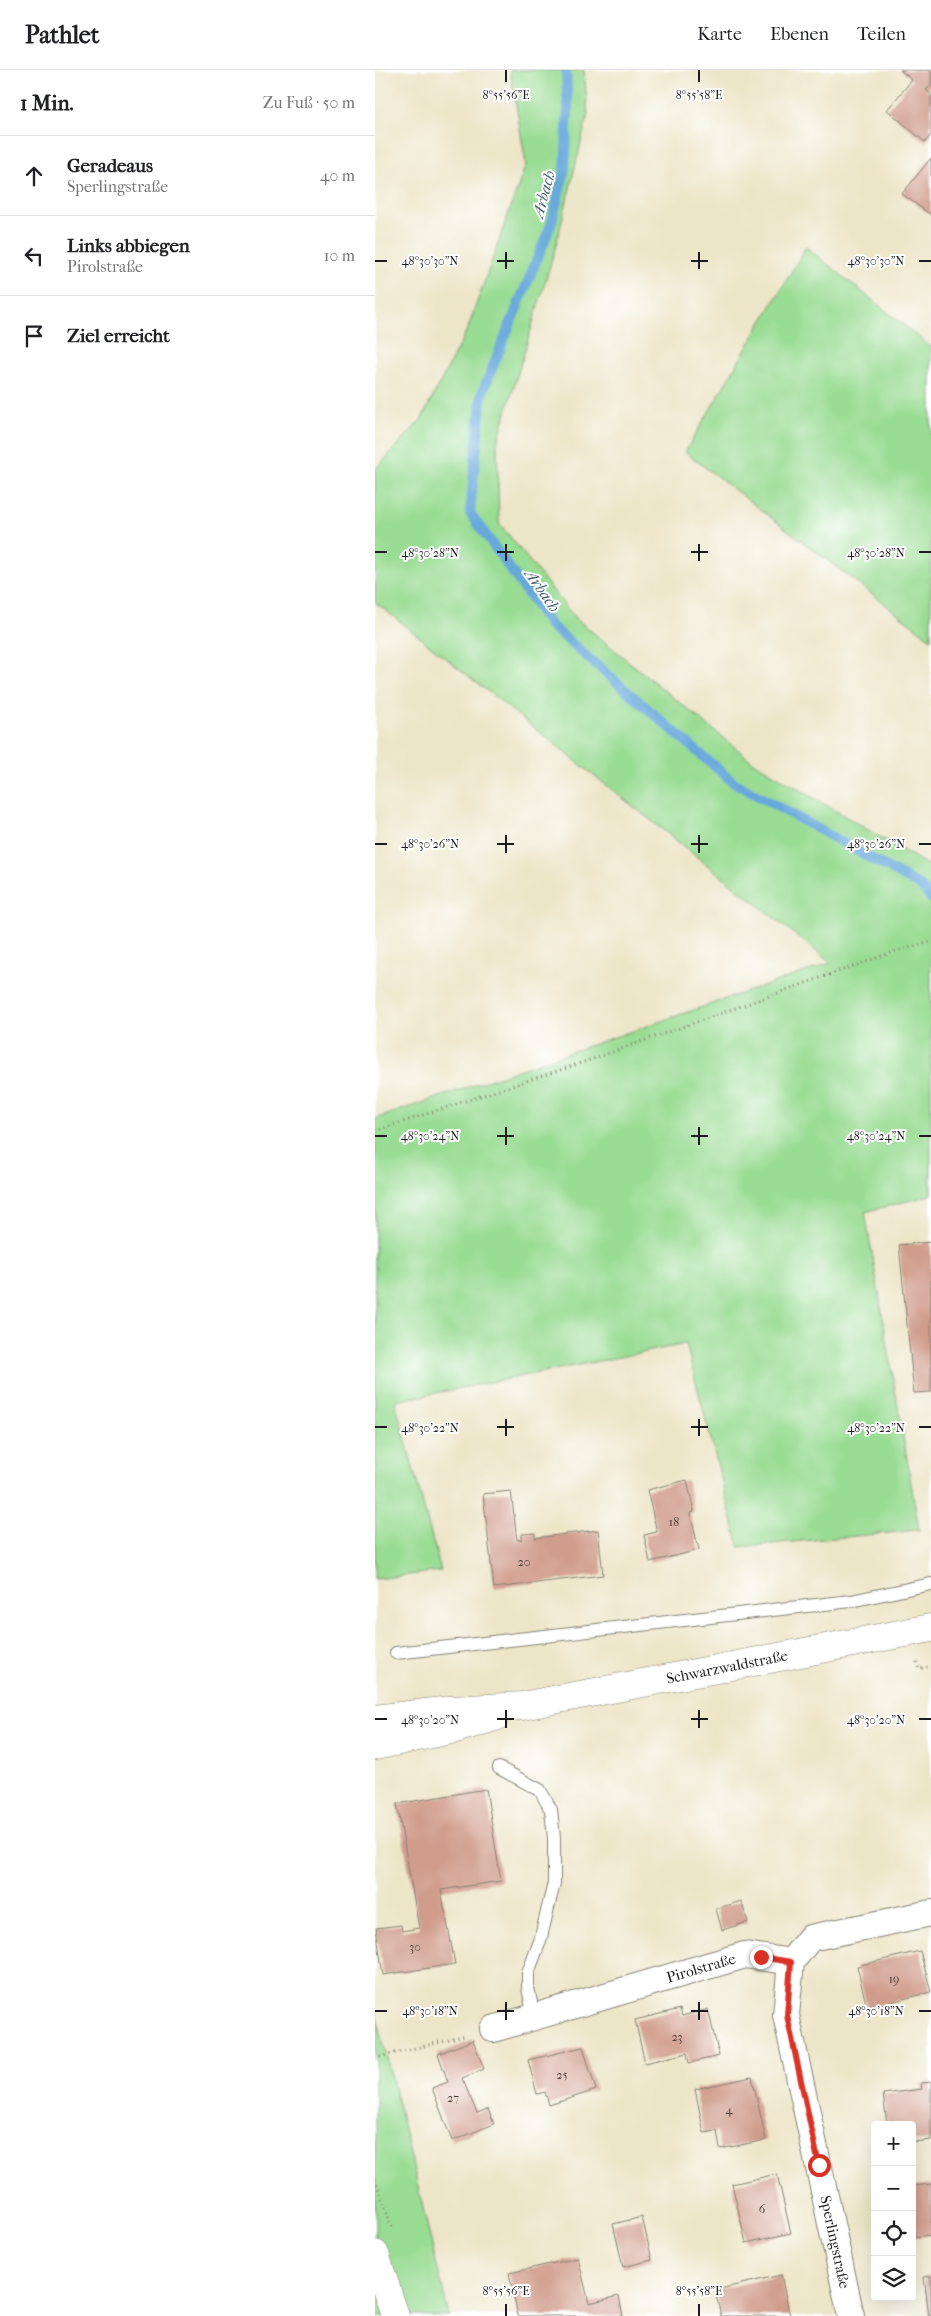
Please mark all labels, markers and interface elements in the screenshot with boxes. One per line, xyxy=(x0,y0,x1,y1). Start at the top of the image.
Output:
text: Pathlet xyxy=(25,21,99,49)
text: Karte xyxy=(697,24,742,45)
text: Ebenen xyxy=(770,24,829,45)
text: Teilen xyxy=(857,24,906,45)
text: 8°55'56"E xyxy=(483,88,529,102)
text: 8°55'58"E xyxy=(676,88,722,102)
text: 1 Min. xyxy=(20,91,74,115)
text: Zu Fuß · 50 m xyxy=(263,93,355,112)
text: Geradeaus xyxy=(67,155,153,177)
icon: ahead xyxy=(20,162,48,190)
text: 40 m xyxy=(320,166,355,185)
water label: Arbach xyxy=(528,168,559,222)
text: Sperlingstraße xyxy=(67,177,168,196)
text: Links abbiegen xyxy=(67,235,190,257)
icon: left xyxy=(20,242,48,270)
text: 10 m xyxy=(324,246,355,265)
text: 48°30'30"N xyxy=(402,254,458,268)
text: 48°30'30"N xyxy=(848,254,904,268)
text: Pirolstraße xyxy=(67,257,143,276)
icon: arrive xyxy=(20,322,48,350)
text: Ziel erreicht xyxy=(67,325,170,347)
text: 48°30'28"N xyxy=(401,546,459,560)
text: 48°30'28"N xyxy=(847,546,905,560)
water label: Arbach xyxy=(520,563,564,615)
text: 48°30'26"N xyxy=(401,837,459,851)
text: 48°30'26"N xyxy=(847,837,905,851)
text: 48°30'24"N xyxy=(401,1129,459,1143)
text: 48°30'24"N xyxy=(847,1129,905,1143)
text: 48°30'22"N xyxy=(401,1421,459,1435)
text: 48°30'22"N xyxy=(847,1421,905,1435)
house number: 18 xyxy=(669,1515,679,1529)
house number: 20 xyxy=(518,1555,530,1569)
street label: Schwarzwaldstraße xyxy=(665,1646,790,1688)
text: 48°30'20"N xyxy=(401,1713,459,1727)
text: 48°30'20"N xyxy=(847,1713,905,1727)
house number: 30 xyxy=(409,1940,421,1954)
route end xyxy=(750,1946,773,1969)
street label: Pirolstraße xyxy=(664,1949,738,1986)
house number: 19 xyxy=(889,1972,899,1986)
text: 48°30'18"N xyxy=(402,2004,458,2018)
text: 48°30'18"N xyxy=(848,2004,904,2018)
house number: 23 xyxy=(671,2030,683,2044)
house number: 25 xyxy=(556,2068,568,2082)
house number: 27 xyxy=(447,2091,459,2105)
house number: 4 xyxy=(725,2103,733,2117)
map controls xyxy=(871,2121,916,2301)
button: + xyxy=(871,2121,916,2166)
route start xyxy=(808,2154,831,2177)
button: − xyxy=(871,2166,916,2211)
street label: Sperlingstraße xyxy=(816,2194,854,2291)
house number: 6 xyxy=(759,2202,766,2216)
button: locate xyxy=(871,2211,916,2256)
button: layers xyxy=(871,2256,916,2301)
text: 8°55'56"E xyxy=(483,2284,529,2298)
text: 8°55'58"E xyxy=(676,2284,722,2298)

